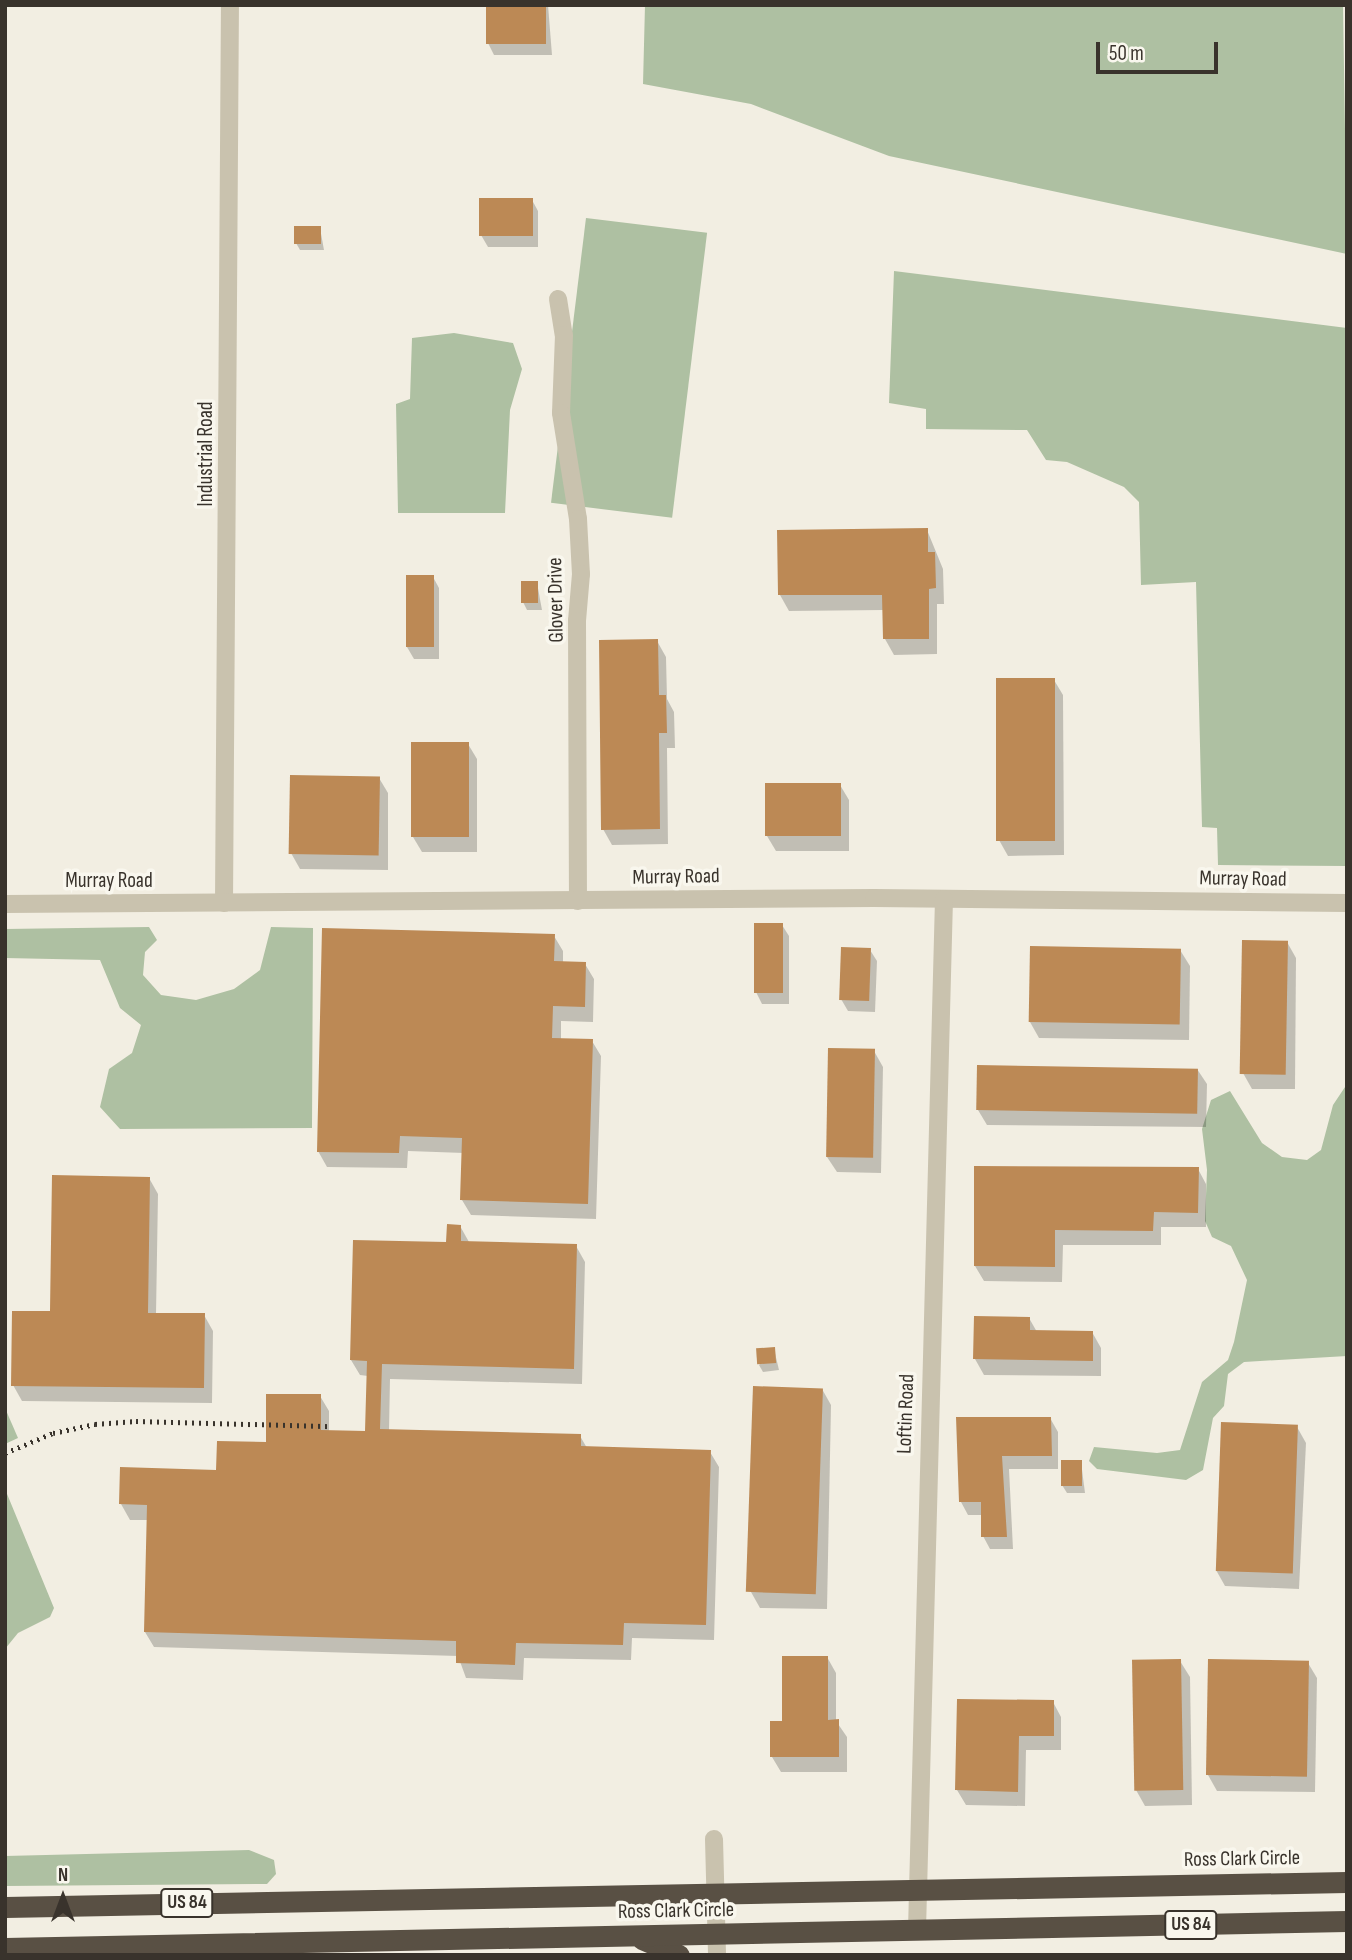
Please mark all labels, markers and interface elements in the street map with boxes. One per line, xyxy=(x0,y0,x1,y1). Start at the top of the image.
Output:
scale bar xyxy=(1100,28,1222,72)
text: 50 m xyxy=(1109,41,1144,66)
street label: Industrial Road xyxy=(193,402,219,506)
street label: Glover Drive xyxy=(543,557,569,643)
street label: Murray Road xyxy=(632,864,720,890)
street label: Murray Road xyxy=(1199,866,1287,892)
street label: Murray Road xyxy=(65,868,153,894)
street label: Loftin Road xyxy=(892,1374,920,1454)
street label: Ross Clark Circle xyxy=(1184,1845,1300,1873)
north arrow xyxy=(28,1862,98,1932)
text: N xyxy=(58,1864,68,1887)
road number: US 84 xyxy=(159,1887,215,1918)
street label: Ross Clark Circle xyxy=(618,1897,734,1925)
road number: US 84 xyxy=(1163,1910,1219,1940)

